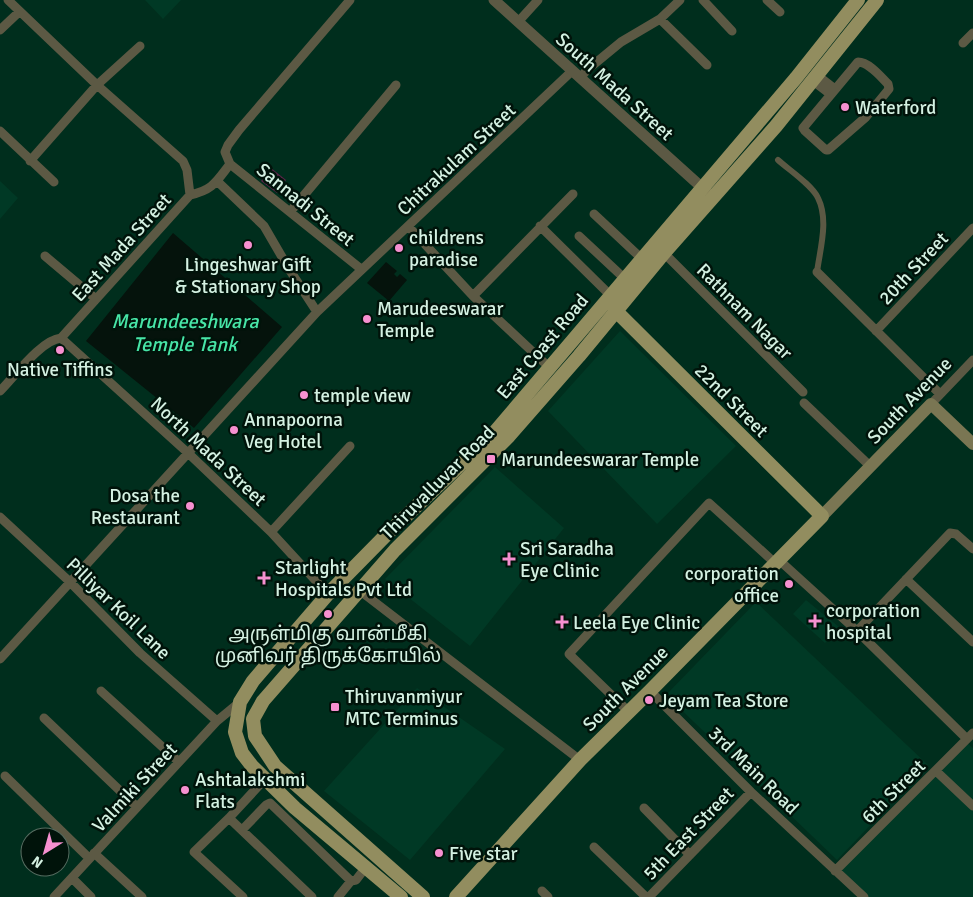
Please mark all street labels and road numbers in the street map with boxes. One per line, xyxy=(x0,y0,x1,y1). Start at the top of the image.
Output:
street label: South Mada Street xyxy=(550,28,678,146)
street label: Chitrakulam Street xyxy=(392,98,521,221)
street label: Sannadi Street xyxy=(251,158,360,252)
street label: East Mada Street xyxy=(67,188,177,307)
street label: 20th Street xyxy=(874,227,954,310)
street label: Rathnam Nagar xyxy=(691,259,797,365)
street label: East Coast Road xyxy=(492,289,594,404)
street label: South Avenue xyxy=(862,352,957,449)
street label: 22nd Street xyxy=(689,359,773,443)
street label: North Mada Street xyxy=(145,392,271,512)
street label: Thiruvalluvar Road xyxy=(376,421,500,545)
street label: Pilliyar Koil Lane xyxy=(61,553,176,665)
street label: South Avenue xyxy=(578,641,674,737)
street label: 3rd Main Road xyxy=(703,722,804,820)
street label: Valmiki Street xyxy=(87,738,183,838)
street label: 6th Street xyxy=(857,754,931,829)
street label: 5th East Street xyxy=(638,782,739,885)

